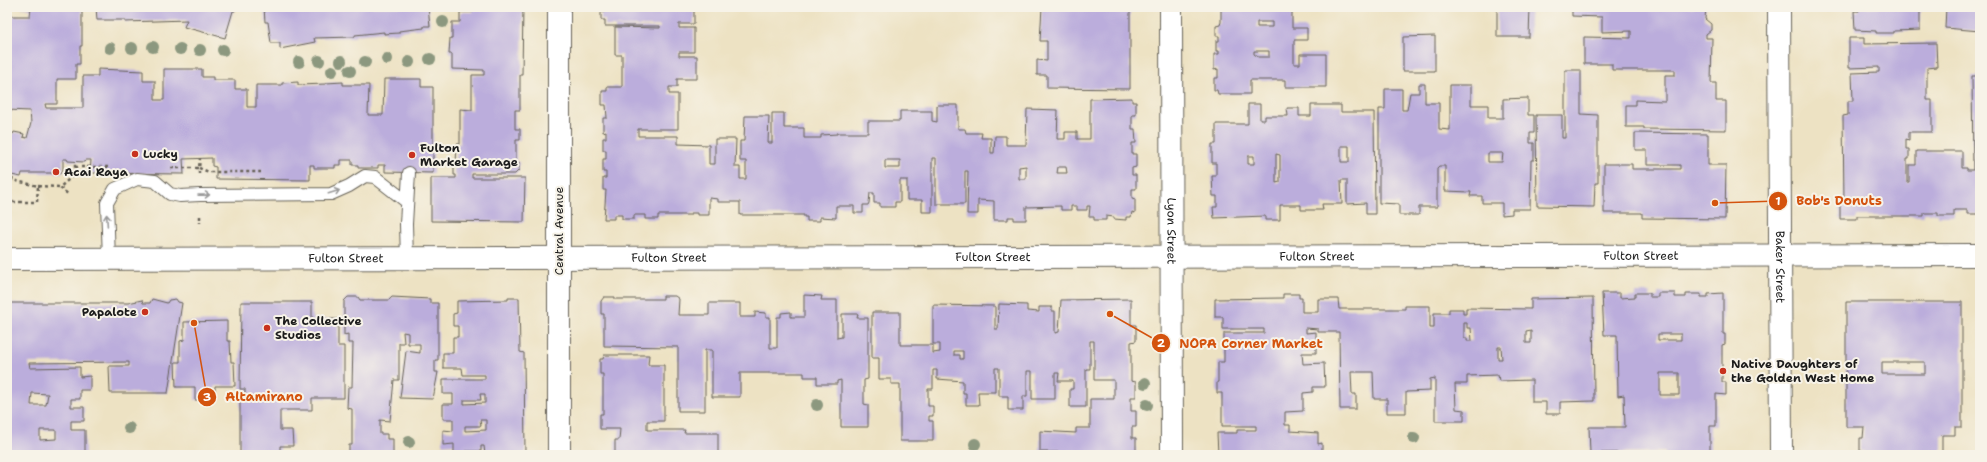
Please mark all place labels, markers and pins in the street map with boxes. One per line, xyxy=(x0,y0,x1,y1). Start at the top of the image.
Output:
place label: Fulton Market Garage xyxy=(420,140,518,170)
place label: Lucky xyxy=(143,146,178,162)
marker: Lucky xyxy=(130,149,140,159)
marker: Fulton Market Garage xyxy=(407,150,417,160)
place label: Acai Raya xyxy=(64,164,129,180)
marker: Acai Raya xyxy=(51,167,61,177)
callout: Bob's Donuts xyxy=(1768,188,1890,213)
place label: Papalote xyxy=(82,304,137,320)
marker: Papalote xyxy=(140,307,150,317)
place label: The Collective Studios xyxy=(275,313,362,343)
marker: The Collective Studios xyxy=(262,323,272,333)
callout: NOPA Corner Market xyxy=(1151,331,1331,356)
place label: Native Daughters of the Golden West Home xyxy=(1731,356,1874,386)
marker: Native Daughters of the Golden West Home xyxy=(1718,366,1728,376)
callout: Altamirano xyxy=(197,384,311,409)

